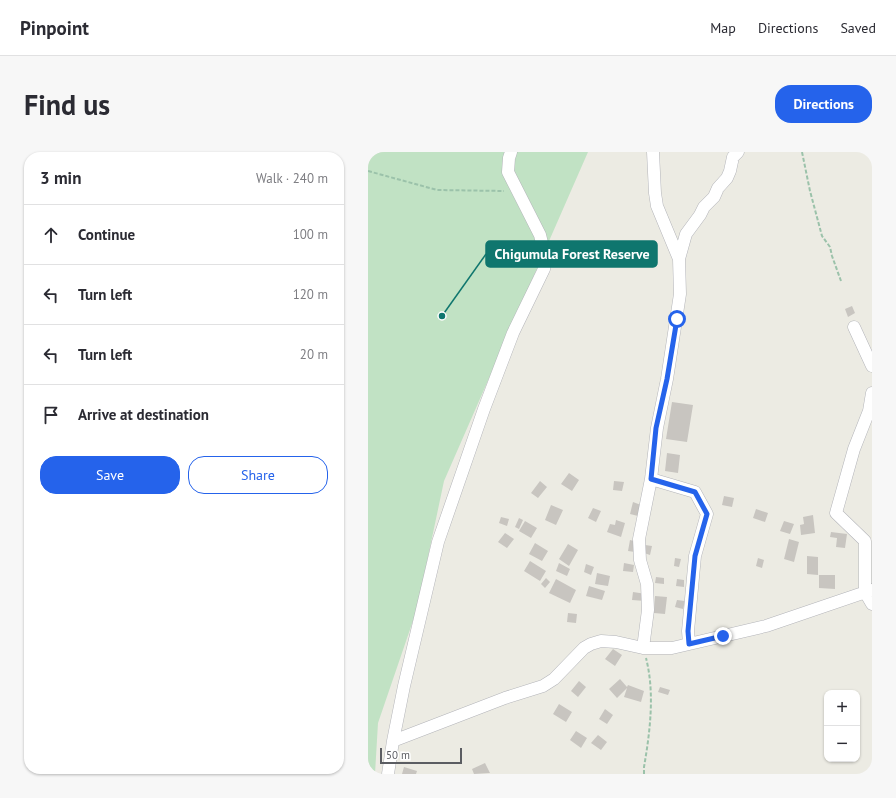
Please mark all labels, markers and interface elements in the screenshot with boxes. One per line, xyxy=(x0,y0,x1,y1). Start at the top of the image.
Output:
text: Pinpoint xyxy=(20,16,89,40)
text: Map xyxy=(710,19,736,37)
text: Directions xyxy=(758,19,818,37)
text: Saved xyxy=(840,19,876,37)
button: Directions xyxy=(775,85,872,123)
text: Find us xyxy=(24,86,110,123)
text: 3 min xyxy=(40,167,81,189)
text: Walk · 240 m xyxy=(256,170,328,187)
icon: ahead xyxy=(40,224,62,246)
text: Continue xyxy=(78,225,135,244)
text: 100 m xyxy=(293,226,328,243)
callout: Chigumula Forest Reserve xyxy=(486,241,657,267)
text: Chigumula Forest Reserve xyxy=(494,245,650,263)
icon: left xyxy=(40,284,62,306)
text: Turn left xyxy=(78,285,132,304)
text: 120 m xyxy=(293,286,328,303)
route start xyxy=(668,310,686,328)
icon: left xyxy=(40,344,62,366)
text: Turn left xyxy=(78,345,132,364)
text: 20 m xyxy=(300,346,328,363)
icon: arrive xyxy=(40,404,62,426)
text: Arrive at destination xyxy=(78,405,209,424)
button: Save xyxy=(40,456,180,494)
button: Share xyxy=(188,456,328,494)
route end xyxy=(714,627,732,645)
map controls xyxy=(824,690,860,762)
button: + xyxy=(824,690,860,726)
button: − xyxy=(824,726,860,762)
scale bar xyxy=(380,746,462,765)
text: 50 m xyxy=(386,748,410,762)

